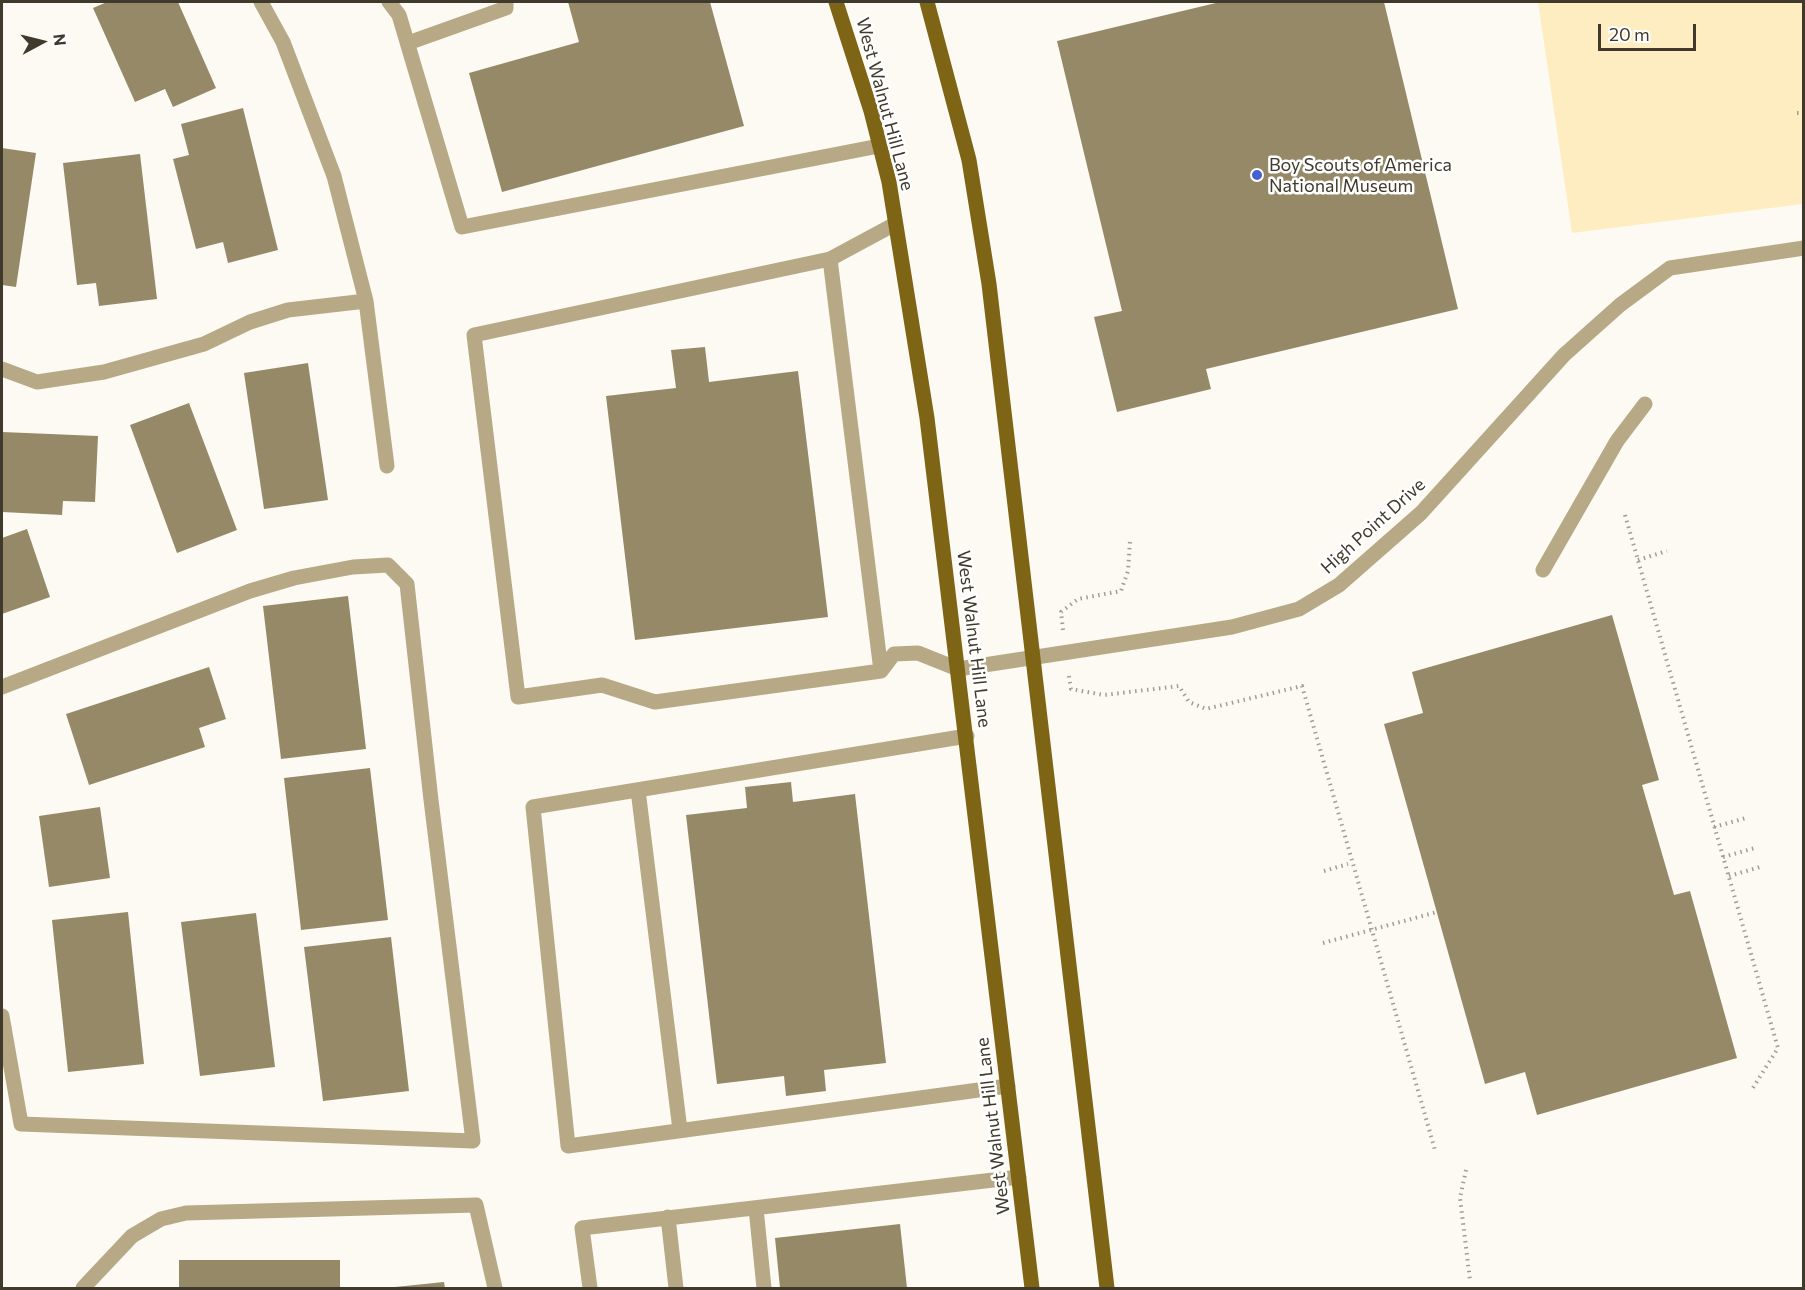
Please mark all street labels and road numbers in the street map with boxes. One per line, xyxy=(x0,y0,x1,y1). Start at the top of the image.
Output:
street label: West Walnut Hill Lane xyxy=(851,15,919,193)
street label: High Point Drive xyxy=(1316,474,1430,578)
street label: West Walnut Hill Lane xyxy=(952,549,996,729)
street label: West Walnut Hill Lane xyxy=(971,1036,1015,1216)

